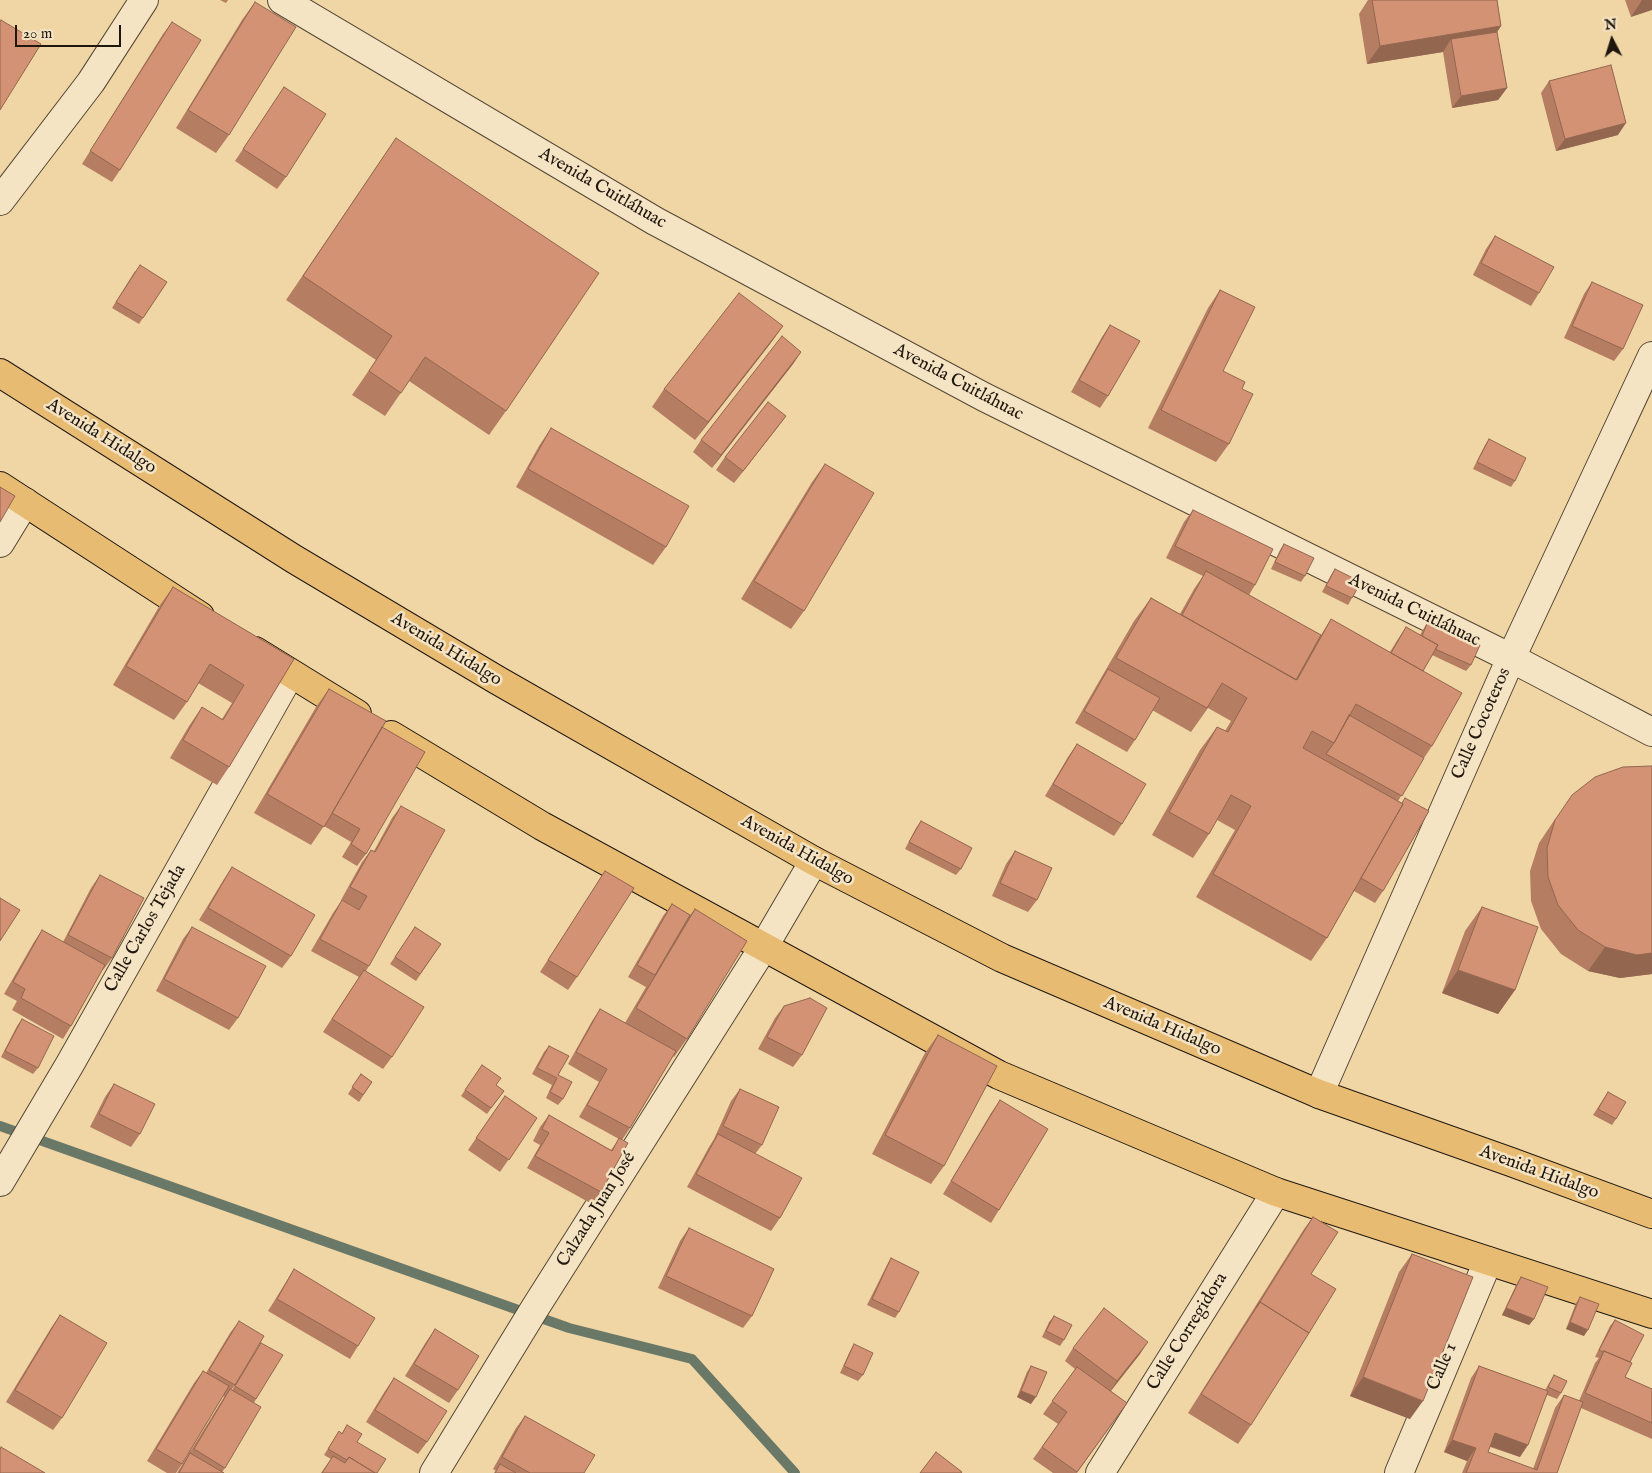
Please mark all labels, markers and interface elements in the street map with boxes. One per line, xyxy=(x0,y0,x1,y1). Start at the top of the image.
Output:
scale bar xyxy=(18,15,124,47)
north arrow xyxy=(1587,15,1637,65)
text: N xyxy=(1604,16,1618,35)
text: 20 m xyxy=(23,24,52,43)
street label: Avenida Cuitláhuac xyxy=(534,144,670,234)
street label: Avenida Cuitláhuac xyxy=(889,340,1027,426)
street label: Avenida Hidalgo xyxy=(42,395,160,479)
street label: Avenida Cuitláhuac xyxy=(1345,570,1483,652)
street label: Avenida Hidalgo xyxy=(387,608,505,692)
street label: Calle Cocoteros xyxy=(1448,665,1516,783)
street label: Avenida Hidalgo xyxy=(737,811,857,891)
street label: Calle Carlos Tejada xyxy=(101,861,191,997)
street label: Avenida Hidalgo xyxy=(1100,993,1224,1061)
street label: Avenida Hidalgo xyxy=(1476,1141,1602,1205)
street label: Calzada Juan José xyxy=(553,1148,641,1272)
street label: Calle Corregidora xyxy=(1143,1269,1233,1395)
street label: Calle 1 xyxy=(1423,1340,1463,1394)

